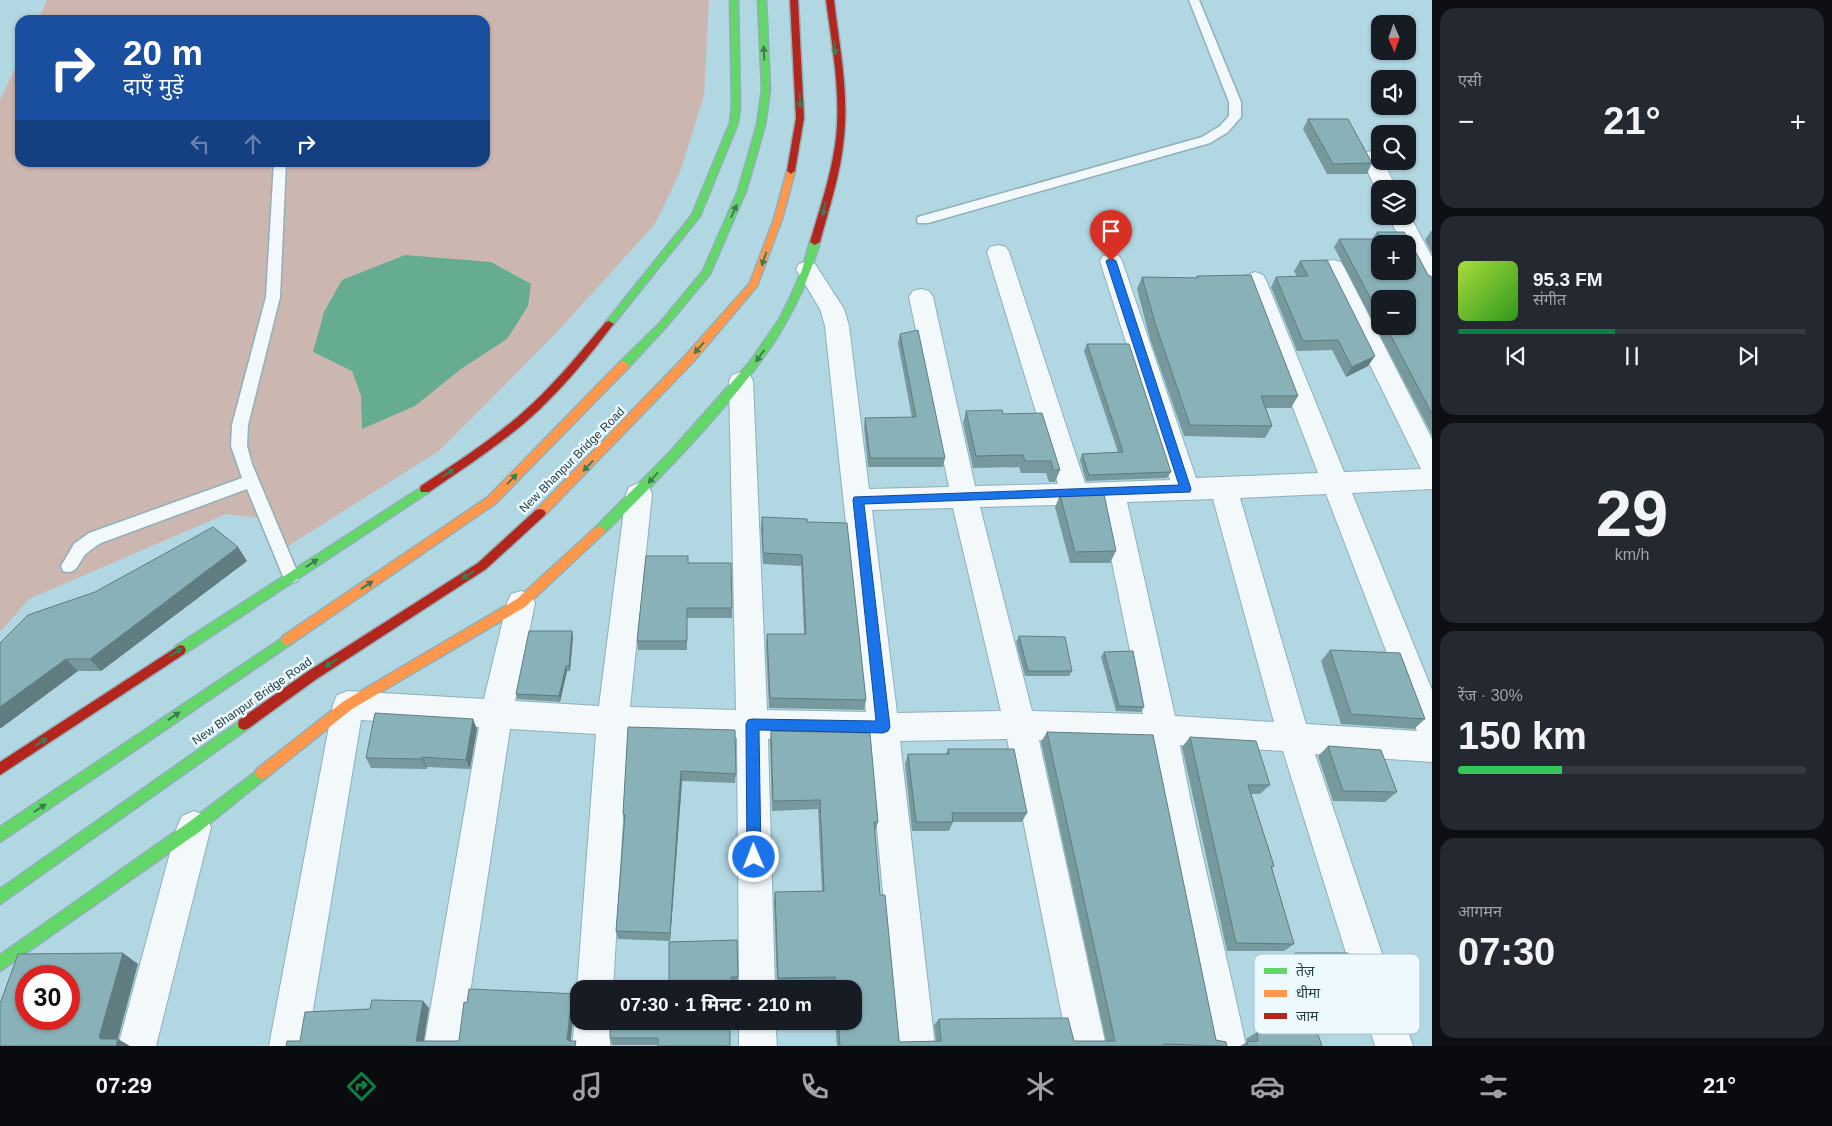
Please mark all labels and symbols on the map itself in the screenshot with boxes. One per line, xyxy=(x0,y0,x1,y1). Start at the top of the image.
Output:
north arrow xyxy=(1371,15,1416,60)
one-way arrow xyxy=(831,41,839,57)
one-way arrow xyxy=(760,45,768,61)
one-way arrow xyxy=(796,93,804,109)
one-way arrow xyxy=(820,201,828,216)
one-way arrow xyxy=(730,204,738,218)
pin xyxy=(1090,210,1132,261)
one-way arrow xyxy=(760,251,767,266)
one-way arrow xyxy=(693,341,705,353)
one-way arrow xyxy=(755,350,765,363)
street label: New Bhanpur Bridge Road xyxy=(517,405,627,515)
one-way arrow xyxy=(582,459,594,471)
one-way arrow xyxy=(441,469,454,478)
one-way arrow xyxy=(647,472,659,484)
one-way arrow xyxy=(505,473,517,485)
one-way arrow xyxy=(305,558,319,568)
one-way arrow xyxy=(461,570,474,580)
one-way arrow xyxy=(360,580,373,590)
one-way arrow xyxy=(170,648,183,657)
street label: New Bhanpur Bridge Road xyxy=(190,654,314,748)
one-way arrow xyxy=(324,658,338,667)
one-way arrow xyxy=(168,711,181,721)
one-way arrow xyxy=(34,737,47,747)
one-way arrow xyxy=(33,803,47,813)
position arrow xyxy=(727,830,779,882)
legend xyxy=(1254,954,1420,1034)
text: तेज़ xyxy=(1296,962,1315,979)
speed limit sign: 30 xyxy=(15,965,80,1030)
text: धीमा xyxy=(1296,985,1321,1001)
text: जाम xyxy=(1296,1008,1319,1024)

